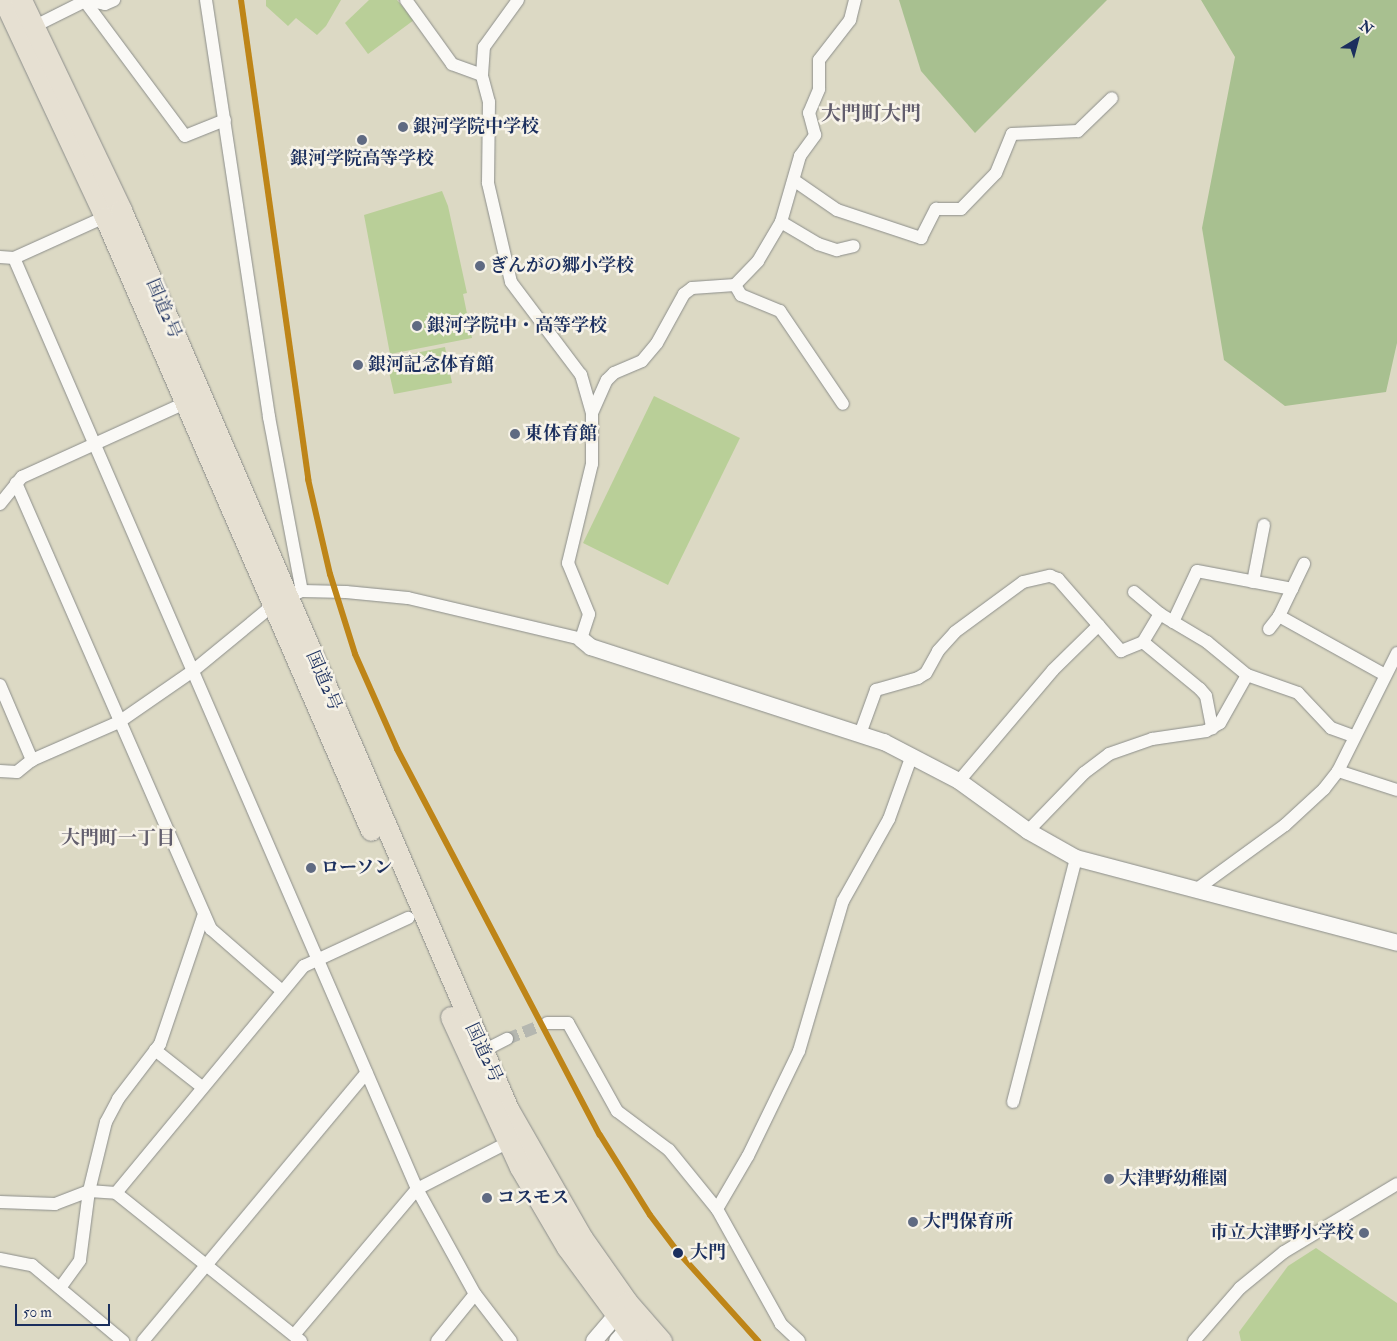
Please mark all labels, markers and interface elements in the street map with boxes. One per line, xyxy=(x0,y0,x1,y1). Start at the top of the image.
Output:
north arrow xyxy=(1332,15,1382,65)
text: N xyxy=(1356,17,1376,38)
district label: 大門町大門 xyxy=(821,101,921,125)
place label: 銀河学院中学校 xyxy=(413,116,539,138)
marker: 銀河学院中学校 xyxy=(397,121,409,133)
marker: 銀河学院高等学校 xyxy=(356,134,368,146)
place label: 銀河学院高等学校 xyxy=(290,148,434,170)
place label: ぎんがの郷小学校 xyxy=(490,255,634,277)
marker: ぎんがの郷小学校 xyxy=(474,260,486,272)
street label: 国道2号 xyxy=(141,276,185,342)
place label: 銀河学院中・高等学校 xyxy=(427,315,607,337)
marker: 銀河学院中・高等学校 xyxy=(411,320,423,332)
place label: 銀河記念体育館 xyxy=(368,354,494,376)
marker: 銀河記念体育館 xyxy=(352,359,364,371)
place label: 東体育館 xyxy=(525,423,597,445)
marker: 東体育館 xyxy=(509,428,521,440)
street label: 国道2号 xyxy=(301,648,345,714)
district label: 大門町一丁目 xyxy=(61,828,175,850)
place label: ローソン xyxy=(321,857,393,879)
marker: ローソン xyxy=(305,862,317,874)
street label: 国道2号 xyxy=(460,1020,506,1086)
place label: 大津野幼稚園 xyxy=(1119,1168,1227,1190)
marker: 大津野幼稚園 xyxy=(1103,1173,1115,1185)
place label: コスモス xyxy=(497,1187,569,1209)
marker: コスモス xyxy=(481,1192,493,1204)
place label: 大門保育所 xyxy=(923,1211,1013,1233)
marker: 大門保育所 xyxy=(907,1216,919,1228)
place label: 市立大津野小学校 xyxy=(1210,1222,1354,1244)
marker: 市立大津野小学校 xyxy=(1358,1227,1370,1239)
place label: 大門 xyxy=(690,1242,726,1264)
marker: 大門 xyxy=(670,1245,686,1261)
scale bar xyxy=(18,1294,112,1326)
text: 50 m xyxy=(23,1303,52,1322)

